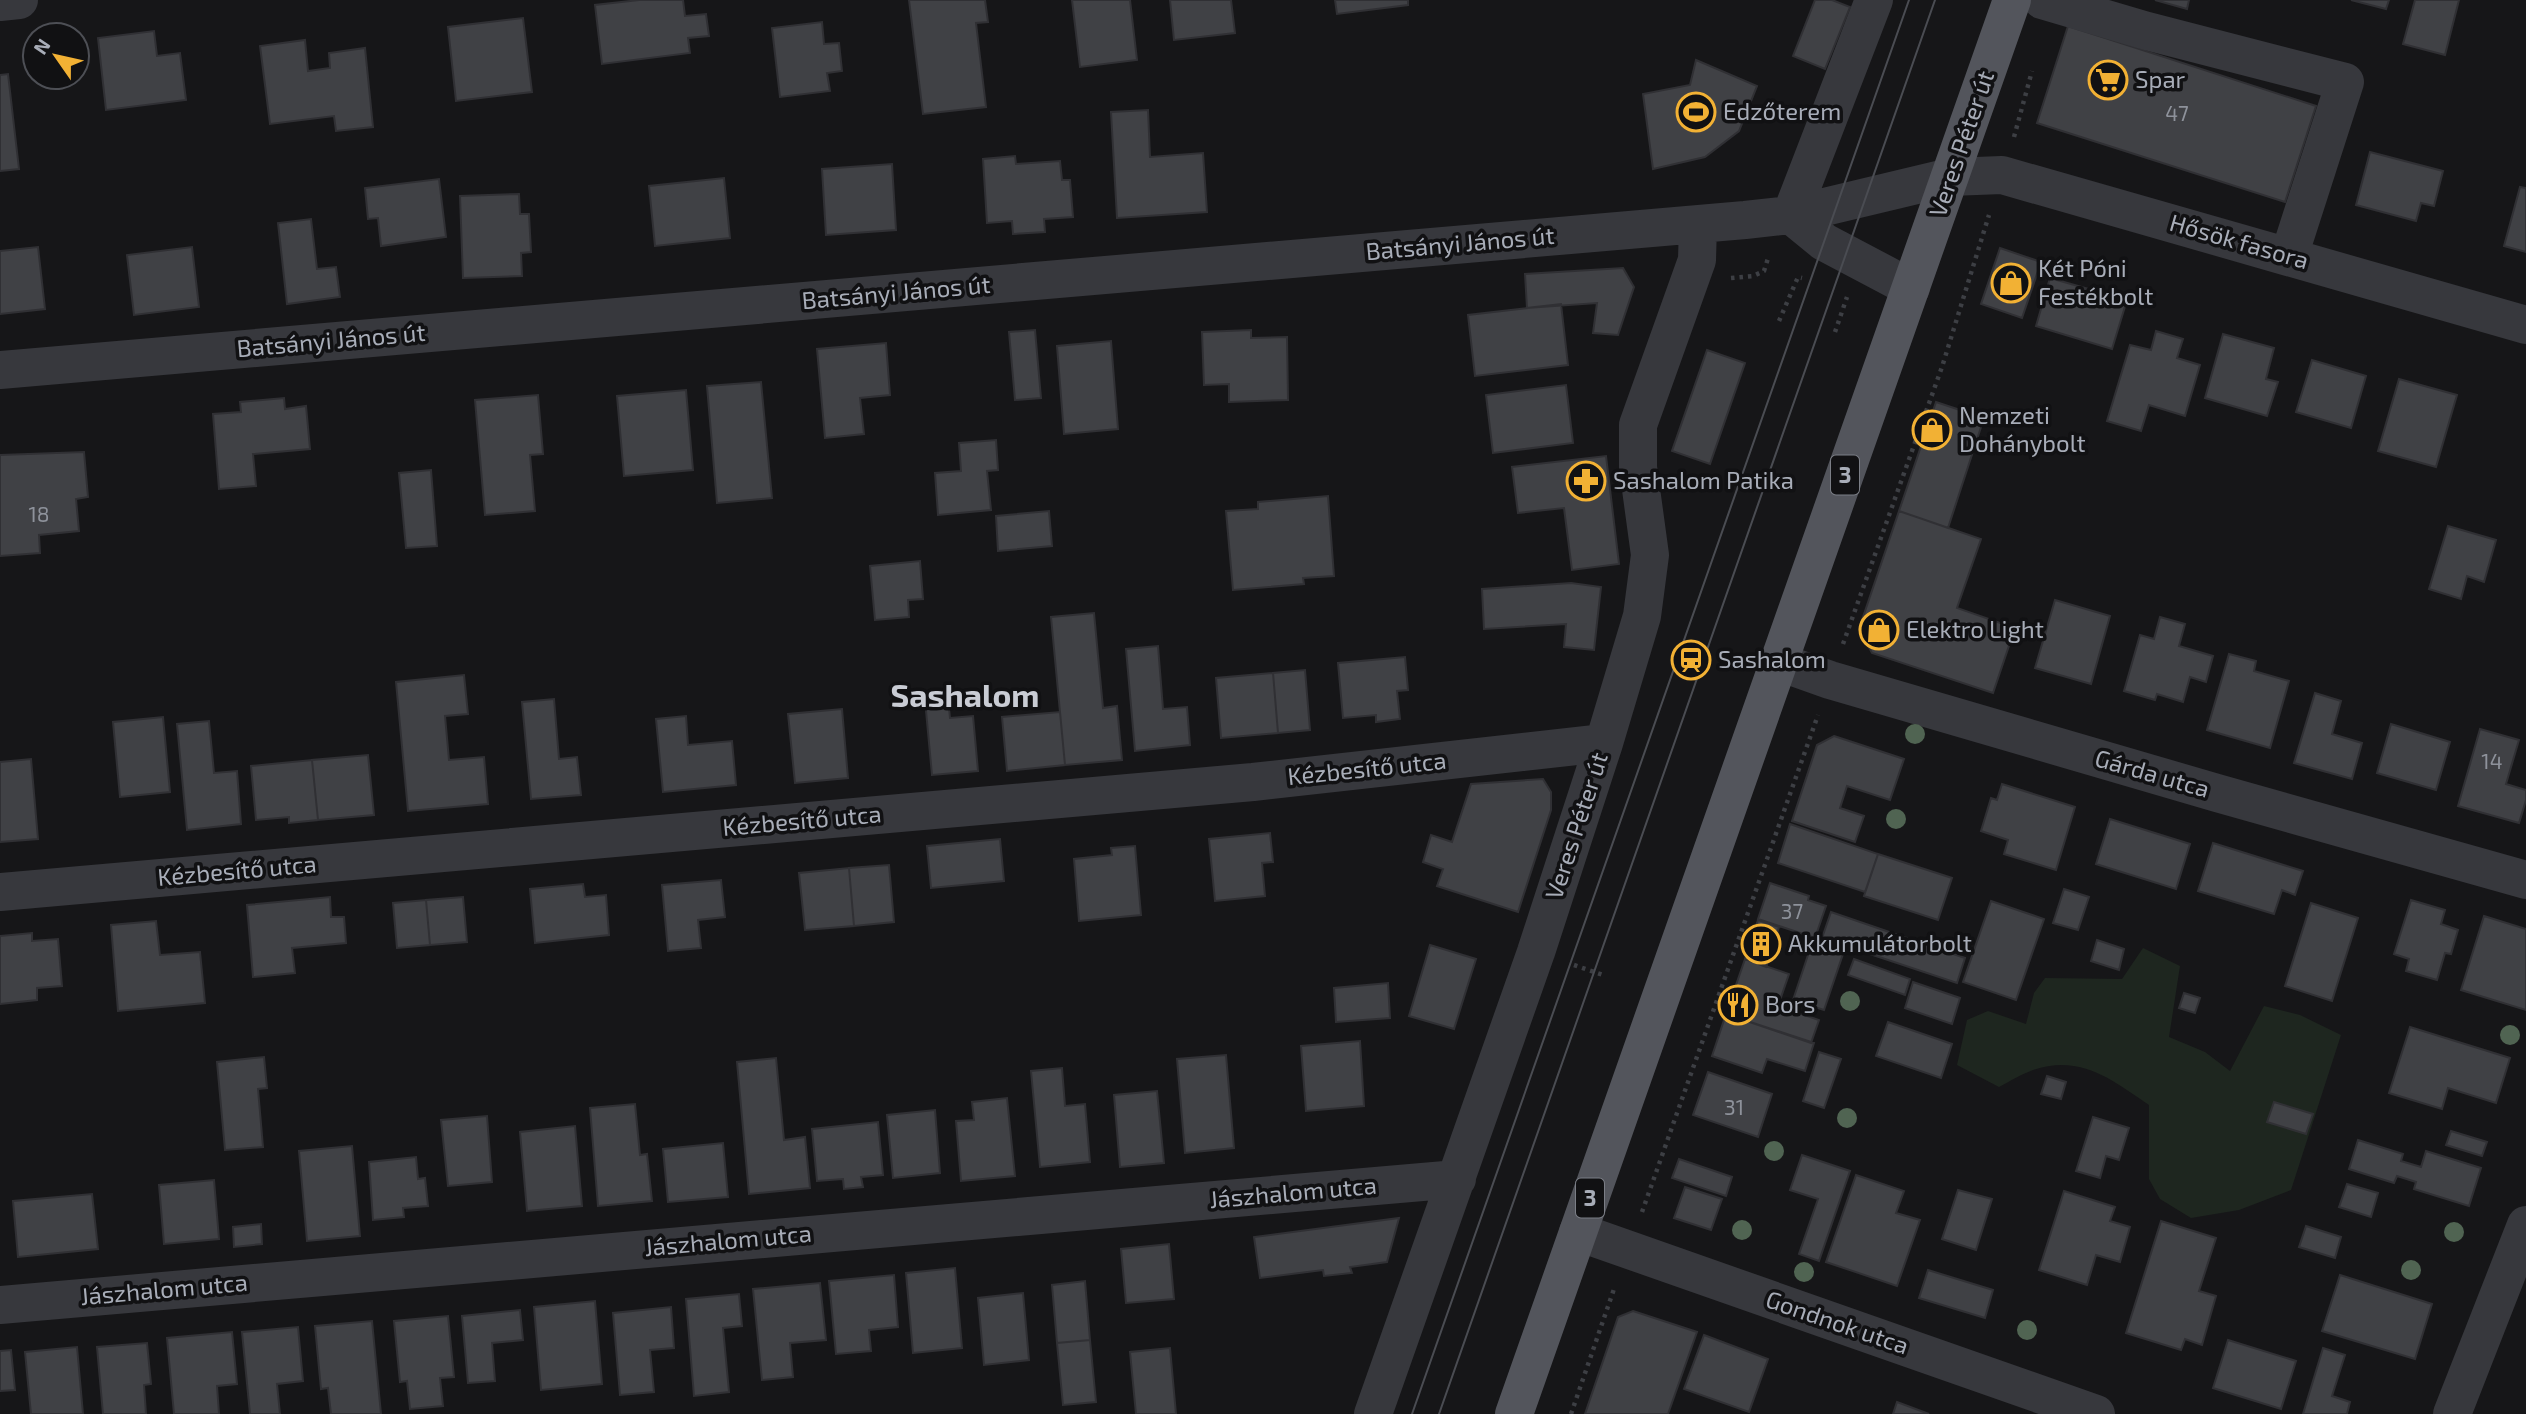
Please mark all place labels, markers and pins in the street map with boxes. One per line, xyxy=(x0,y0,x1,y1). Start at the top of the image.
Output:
supermarket icon: Spar xyxy=(2087,59,2129,101)
place label: Spar xyxy=(2135,64,2186,93)
sports icon: Edzőterem xyxy=(1675,91,1717,133)
place label: Edzőterem xyxy=(1723,96,1841,125)
place label: Két Póni Festékbolt xyxy=(2038,253,2153,310)
shop icon: Két Póni Festékbolt xyxy=(1990,262,2032,304)
place label: Nemzeti Dohánybolt xyxy=(1959,400,2086,457)
shop icon: Nemzeti Dohánybolt xyxy=(1911,409,1953,451)
pharmacy icon: Sashalom Patika xyxy=(1565,460,1607,502)
place label: Sashalom Patika xyxy=(1613,465,1794,494)
shop icon: Elektro Light xyxy=(1858,609,1900,651)
place label: Elektro Light xyxy=(1906,614,2044,643)
station icon: Sashalom xyxy=(1670,639,1712,681)
place label: Sashalom xyxy=(1718,644,1826,673)
building icon: Akkumulátorbolt xyxy=(1740,923,1782,965)
place label: Akkumulátorbolt xyxy=(1788,928,1972,957)
restaurant icon: Bors xyxy=(1717,984,1759,1026)
place label: Bors xyxy=(1765,989,1815,1018)

